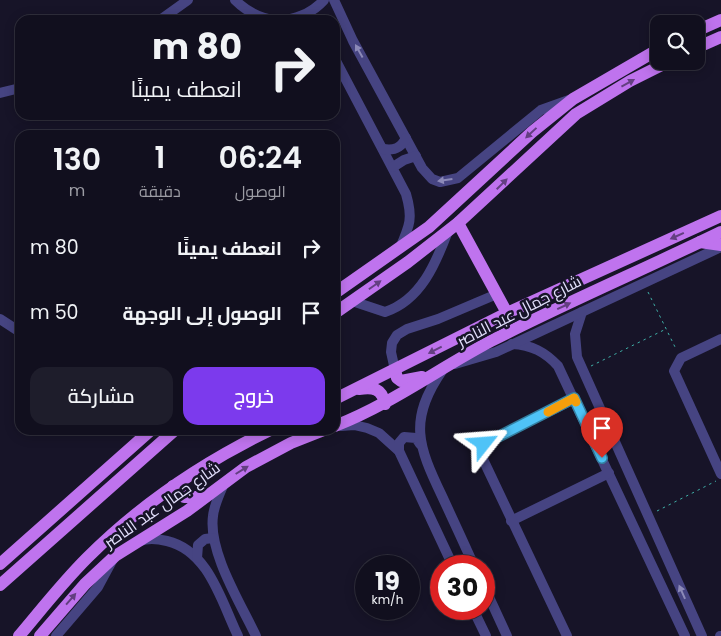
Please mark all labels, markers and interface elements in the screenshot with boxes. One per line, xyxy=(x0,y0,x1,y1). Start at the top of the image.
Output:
map controls xyxy=(650,15,705,70)
button: search xyxy=(650,15,705,70)
text: 80 m xyxy=(152,22,242,71)
icon: right xyxy=(260,35,325,100)
one-way arrow xyxy=(354,44,363,58)
text: انعطف يمينًا xyxy=(131,74,242,105)
one-way arrow xyxy=(621,78,635,87)
one-way arrow xyxy=(525,127,537,139)
text: 1 xyxy=(154,136,165,179)
text: 06:24 xyxy=(219,136,302,179)
text: 130 xyxy=(53,138,101,181)
one-way arrow xyxy=(437,176,453,184)
one-way arrow xyxy=(495,178,507,190)
text: m xyxy=(69,179,85,202)
text: دقيقة xyxy=(139,180,181,203)
text: الوصول xyxy=(235,180,286,203)
one-way arrow xyxy=(670,233,684,241)
text: 80 m xyxy=(30,234,79,261)
icon: right xyxy=(297,234,325,262)
text: انعطف يمينًا xyxy=(177,235,282,262)
street label: شارع جمال عبد الناصر xyxy=(452,270,585,353)
one-way arrow xyxy=(368,280,382,290)
text: 50 m xyxy=(30,299,79,326)
icon: arrive xyxy=(297,299,325,327)
text: الوصول إلى الوجهة xyxy=(123,300,282,327)
one-way arrow xyxy=(557,302,571,310)
one-way arrow xyxy=(428,346,442,354)
button: مشاركة xyxy=(30,367,173,425)
button: خروج xyxy=(183,367,325,425)
pin xyxy=(581,407,623,458)
icon: arrive xyxy=(588,414,616,442)
position arrow xyxy=(457,417,509,469)
street label: شارع جمال عبد الناصر xyxy=(98,456,225,554)
one-way arrow xyxy=(236,465,249,475)
speed limit sign: 30 xyxy=(430,555,495,620)
text: 19 xyxy=(375,564,400,599)
one-way arrow xyxy=(678,585,686,599)
text: km/h xyxy=(372,591,403,608)
one-way arrow xyxy=(66,592,77,605)

